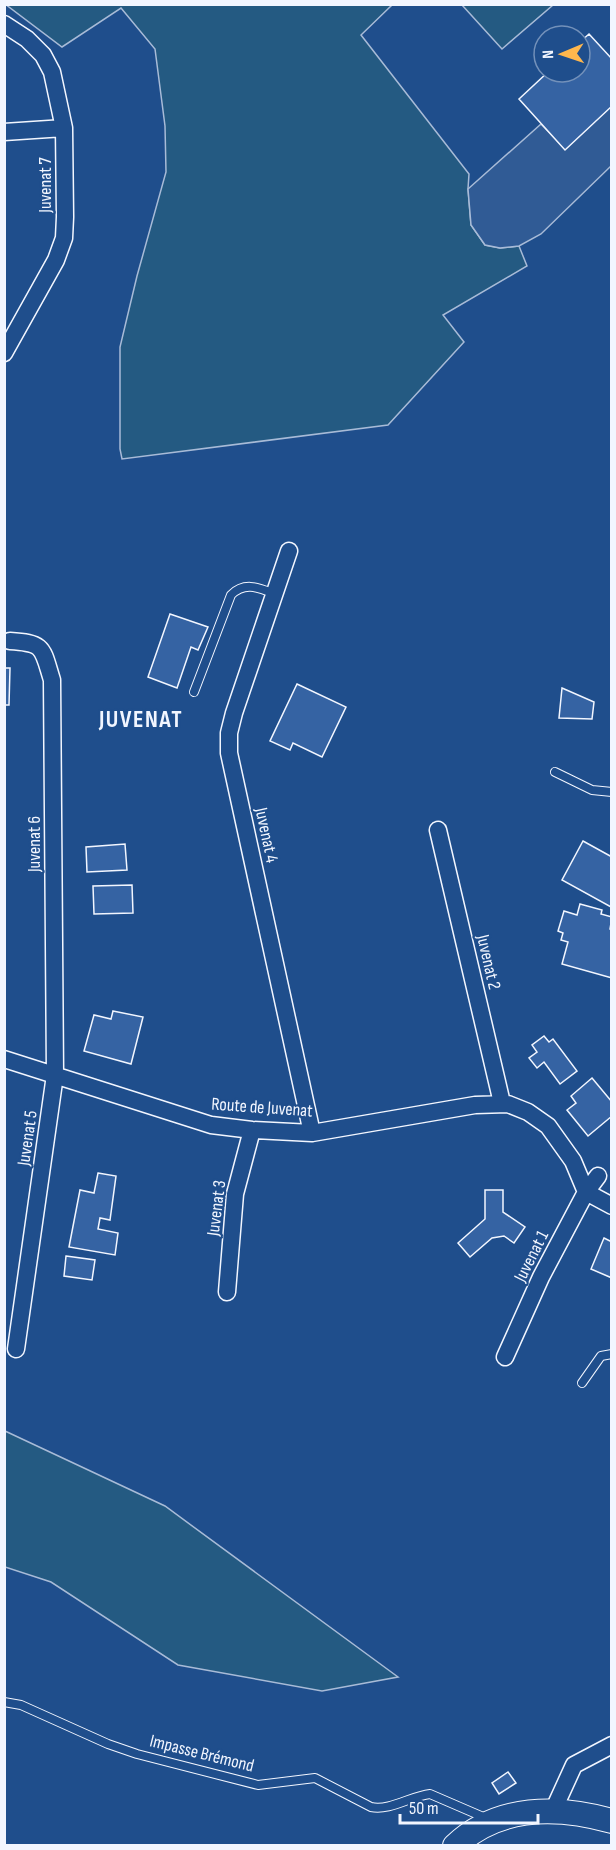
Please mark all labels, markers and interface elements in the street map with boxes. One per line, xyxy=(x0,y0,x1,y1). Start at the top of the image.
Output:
north arrow xyxy=(532,24,592,84)
text: N xyxy=(539,50,558,59)
street label: Juvenat 7 xyxy=(35,156,56,214)
district label: JUVENAT xyxy=(98,705,183,734)
street label: Juvenat 4 xyxy=(250,805,283,865)
street label: Juvenat 6 xyxy=(24,816,45,873)
street label: Juvenat 2 xyxy=(472,932,505,992)
street label: Route de Juvenat xyxy=(211,1093,314,1122)
street label: Juvenat 5 xyxy=(13,1109,42,1168)
street label: Juvenat 3 xyxy=(203,1179,230,1238)
street label: Juvenat 1 xyxy=(509,1227,554,1286)
street label: Impasse Brémond xyxy=(148,1730,256,1777)
scale bar xyxy=(400,1787,538,1825)
text: 50 m xyxy=(409,1798,439,1819)

